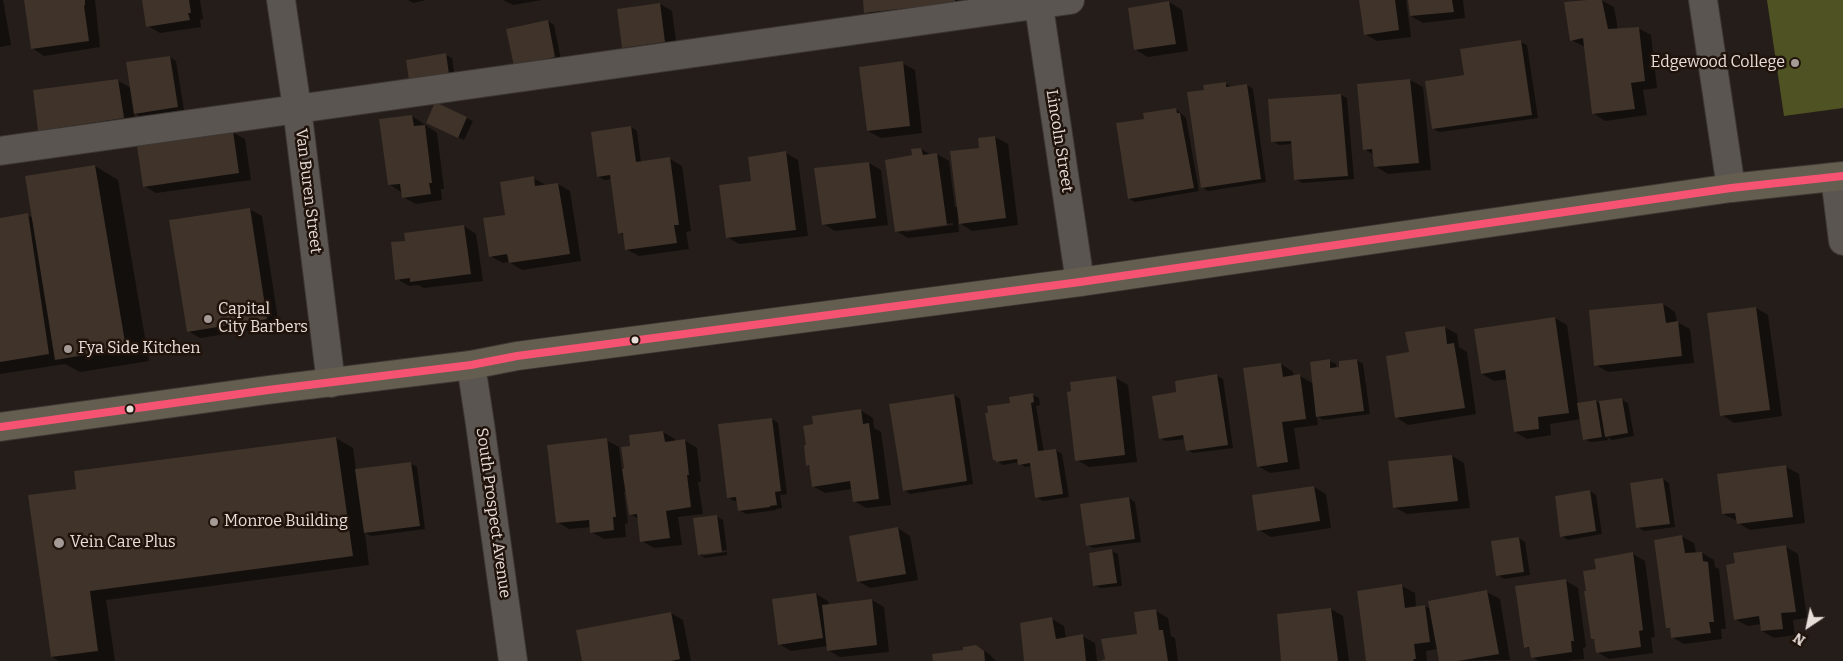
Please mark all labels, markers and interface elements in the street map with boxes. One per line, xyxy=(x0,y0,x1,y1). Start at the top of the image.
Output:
place label: Edgewood College xyxy=(1651,53,1785,73)
marker: Edgewood College xyxy=(1789,57,1801,69)
street label: Lincoln Street xyxy=(1041,88,1077,194)
street label: Van Buren Street xyxy=(291,127,325,255)
place label: Capital City Barbers xyxy=(218,300,308,338)
marker: Capital City Barbers xyxy=(202,313,214,325)
unlabelled marker xyxy=(630,335,640,345)
place label: Fya Side Kitchen xyxy=(78,339,200,359)
marker: Fya Side Kitchen xyxy=(62,343,74,355)
unlabelled marker xyxy=(125,404,135,414)
street label: South Prospect Avenue xyxy=(472,427,514,599)
place label: Monroe Building xyxy=(224,512,348,532)
marker: Monroe Building xyxy=(208,516,220,528)
place label: Vein Care Plus xyxy=(70,533,176,553)
marker: Vein Care Plus xyxy=(52,536,66,550)
north arrow xyxy=(1783,601,1833,651)
text: N xyxy=(1790,629,1809,649)

